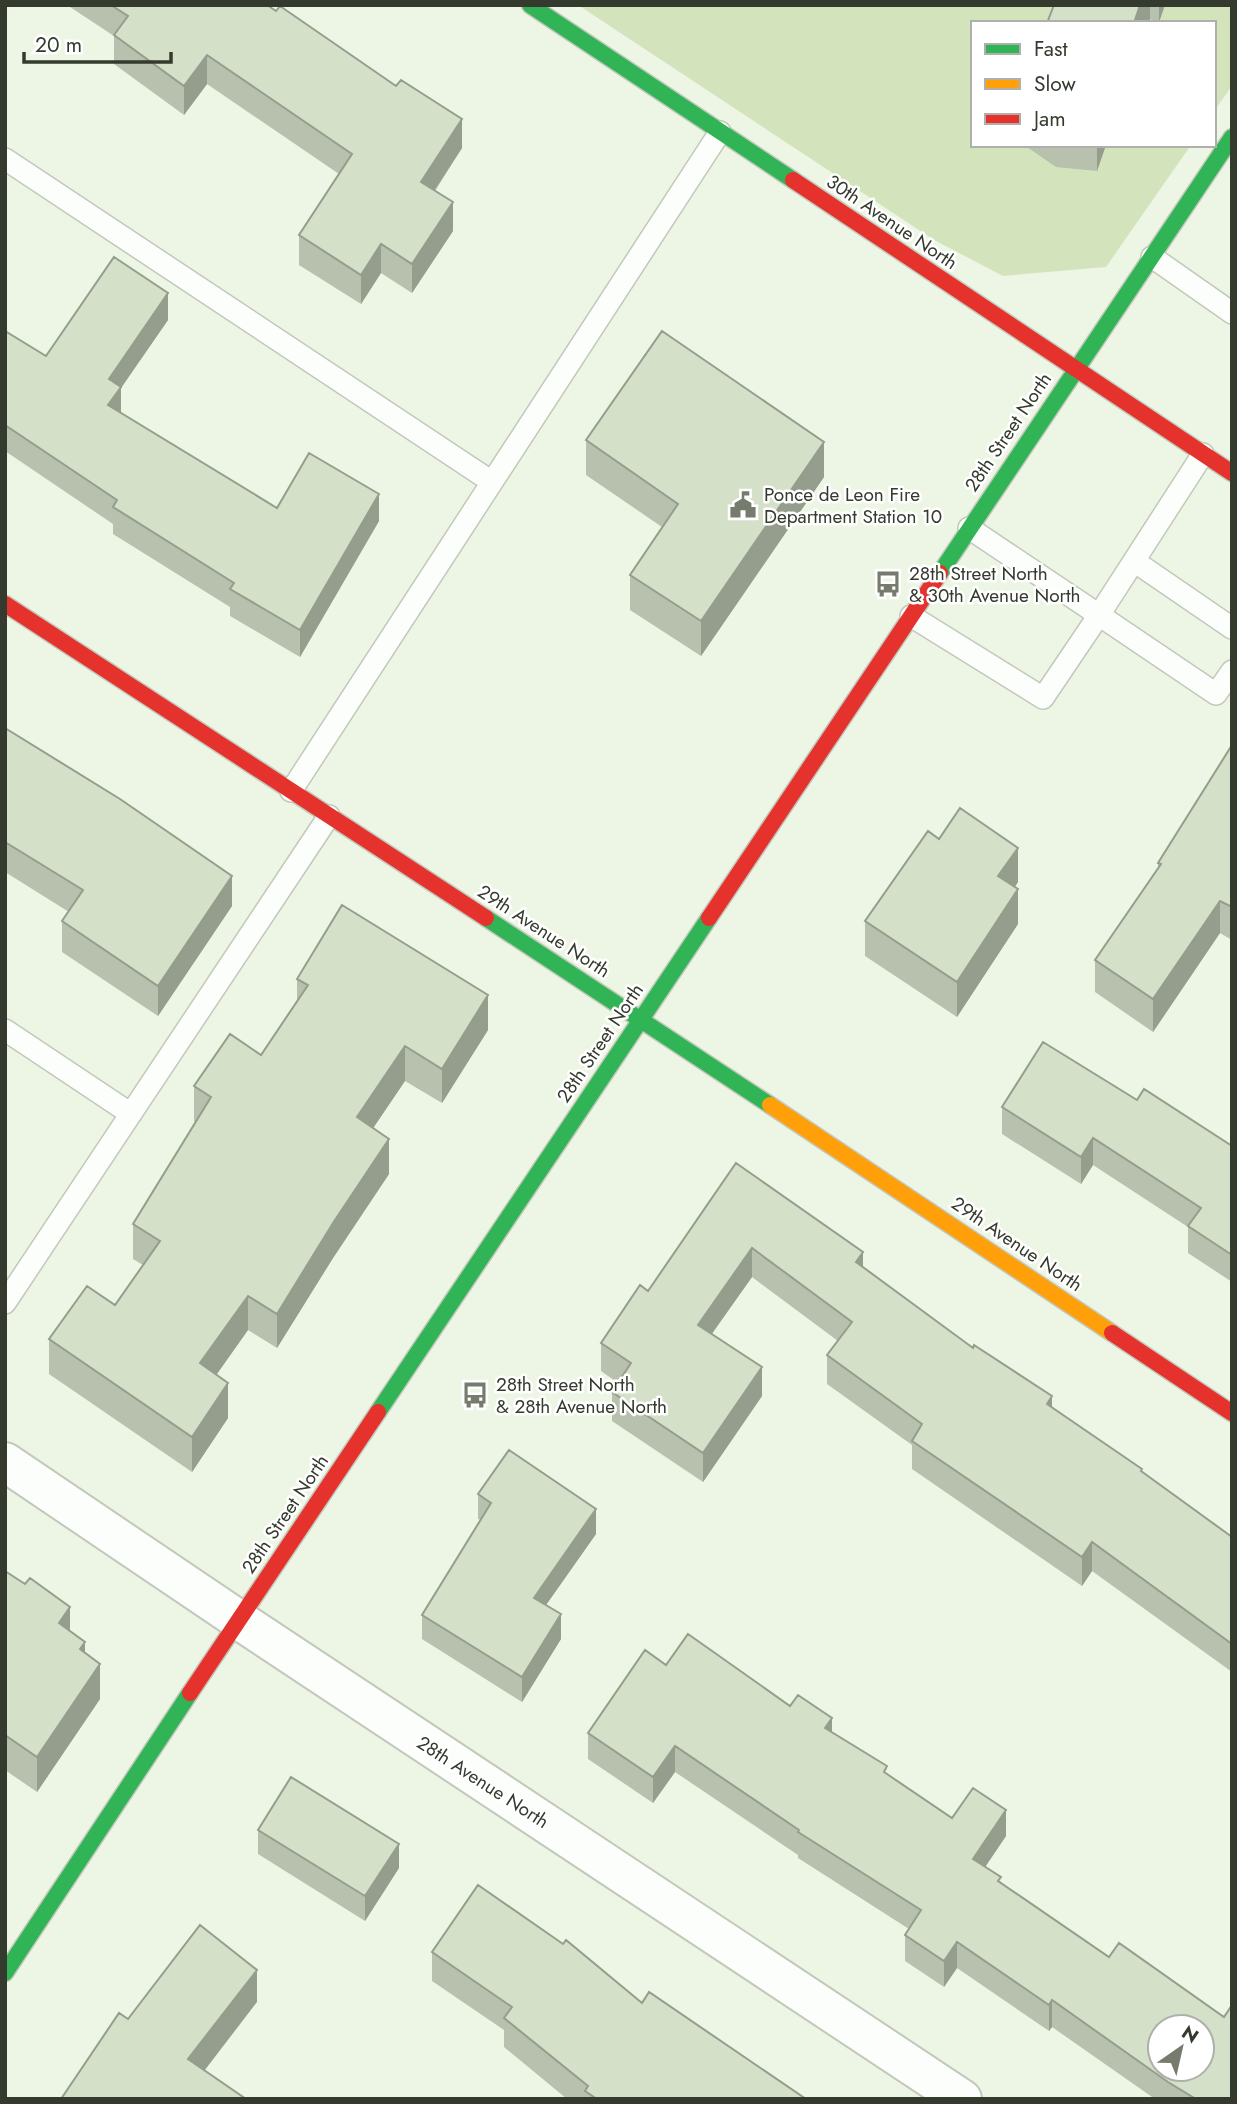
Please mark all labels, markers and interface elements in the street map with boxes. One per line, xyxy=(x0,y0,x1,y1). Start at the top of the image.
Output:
scale bar xyxy=(24,21,172,65)
legend xyxy=(971,21,1216,147)
text: 20 m xyxy=(35,30,82,60)
text: Fast xyxy=(1034,34,1067,64)
text: Slow xyxy=(1034,69,1076,99)
text: Jam xyxy=(1031,104,1066,134)
street label: 30th Avenue North xyxy=(821,168,963,276)
street label: 28th Street North xyxy=(958,367,1058,497)
place label: Ponce de Leon Fire Department Station 10 xyxy=(764,481,942,530)
public building icon: Ponce de Leon Fire Department Station 10 xyxy=(728,490,758,520)
place label: 28th Street North & 30th Avenue North xyxy=(909,560,1081,609)
bus stop icon: 28th Street North & 30th Avenue North xyxy=(873,569,903,599)
street label: 29th Avenue North xyxy=(472,878,616,984)
street label: 28th Street North xyxy=(550,978,650,1108)
street label: 29th Avenue North xyxy=(946,1190,1088,1298)
place label: 28th Street North & 28th Avenue North xyxy=(496,1371,667,1420)
bus stop icon: 28th Street North & 28th Avenue North xyxy=(460,1380,490,1410)
street label: 28th Street North xyxy=(235,1449,335,1579)
street label: 28th Avenue North xyxy=(412,1729,554,1835)
north arrow xyxy=(1146,2013,1216,2083)
text: N xyxy=(1176,2019,1204,2050)

